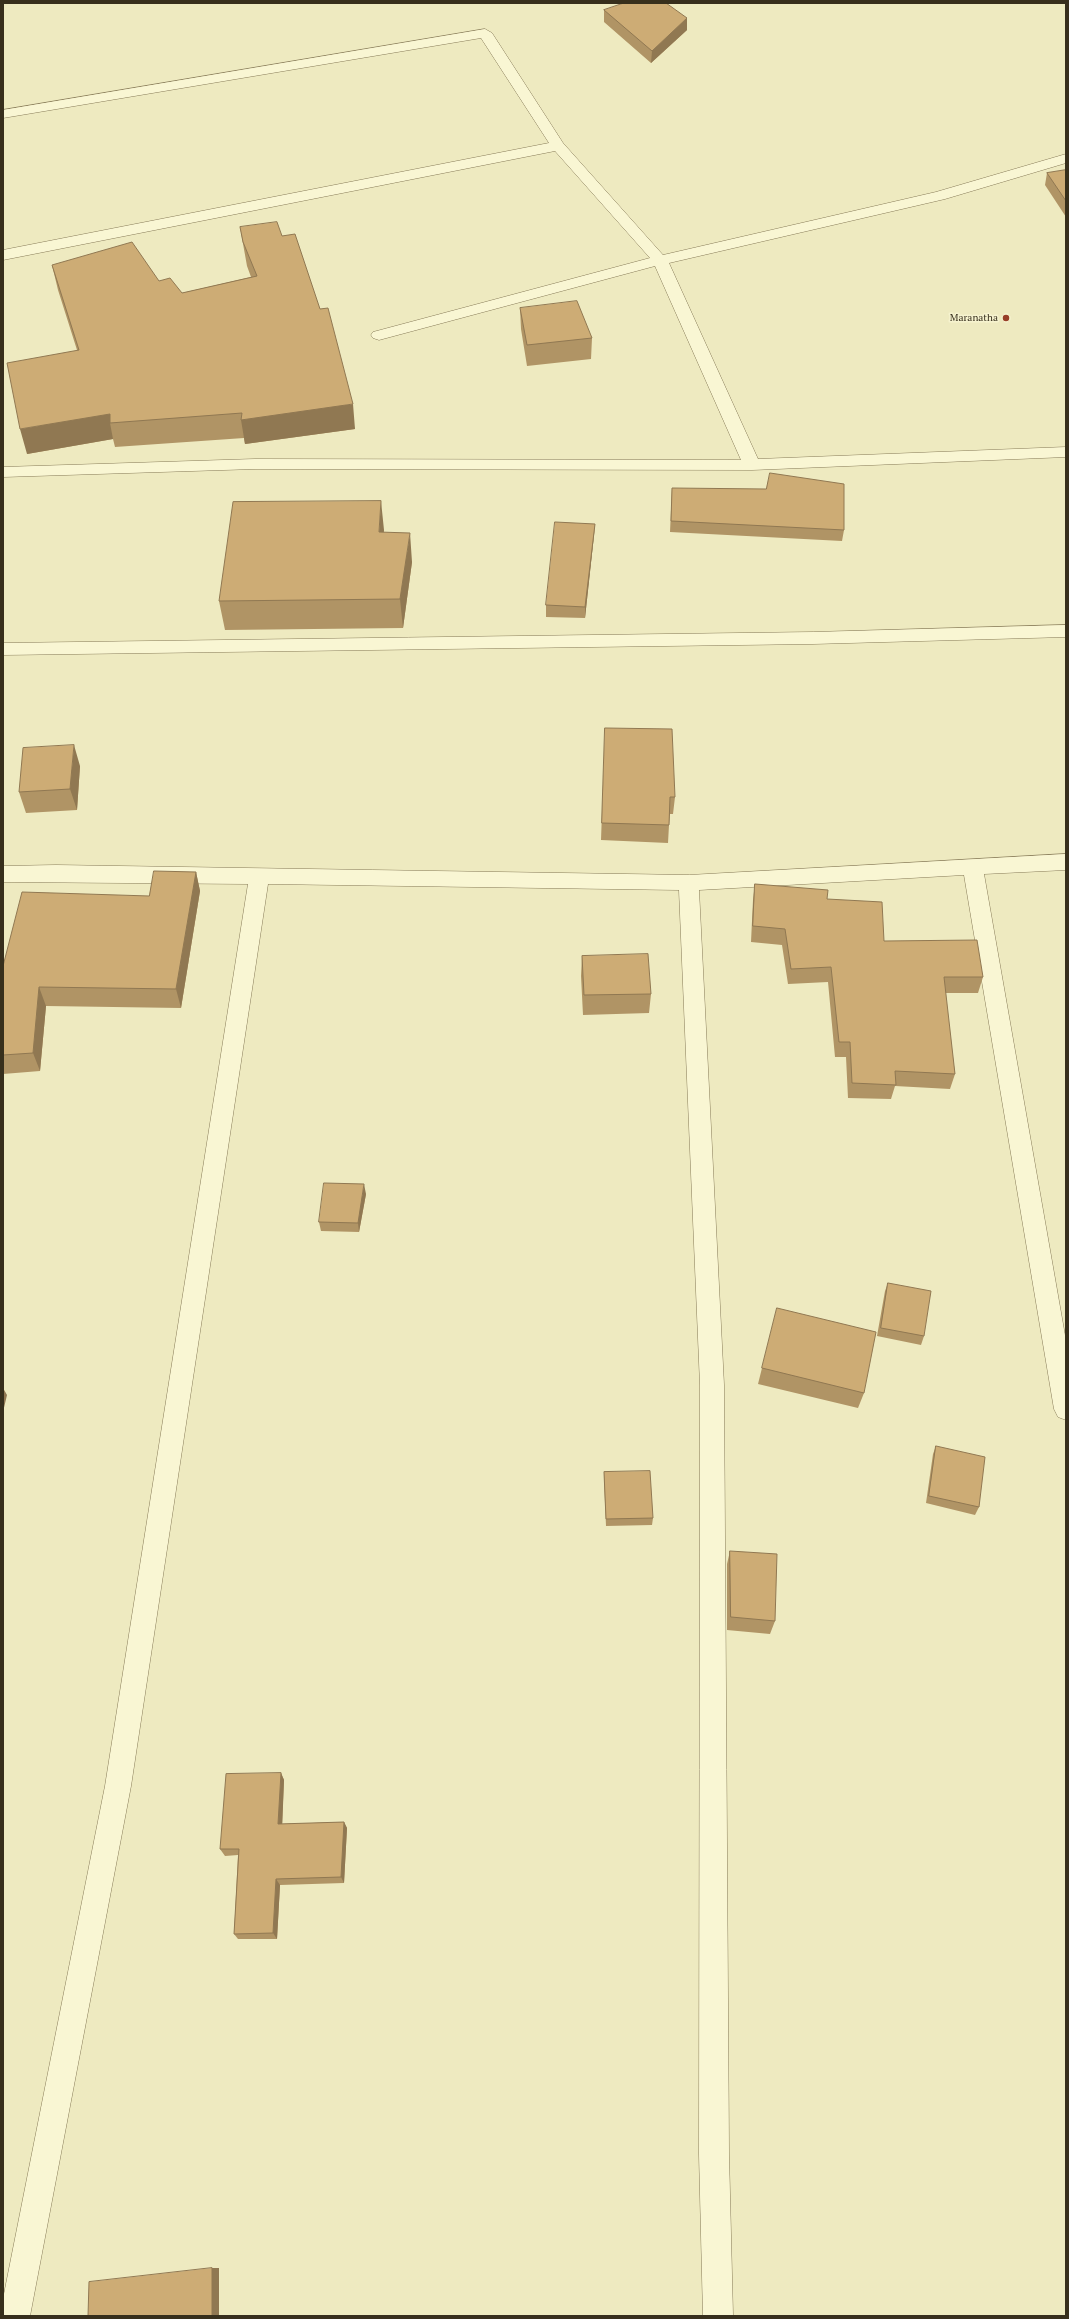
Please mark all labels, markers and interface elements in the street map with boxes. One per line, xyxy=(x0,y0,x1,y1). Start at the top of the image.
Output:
place label: Maranatha xyxy=(950,312,998,324)
marker: Maranatha xyxy=(1001,313,1011,323)

